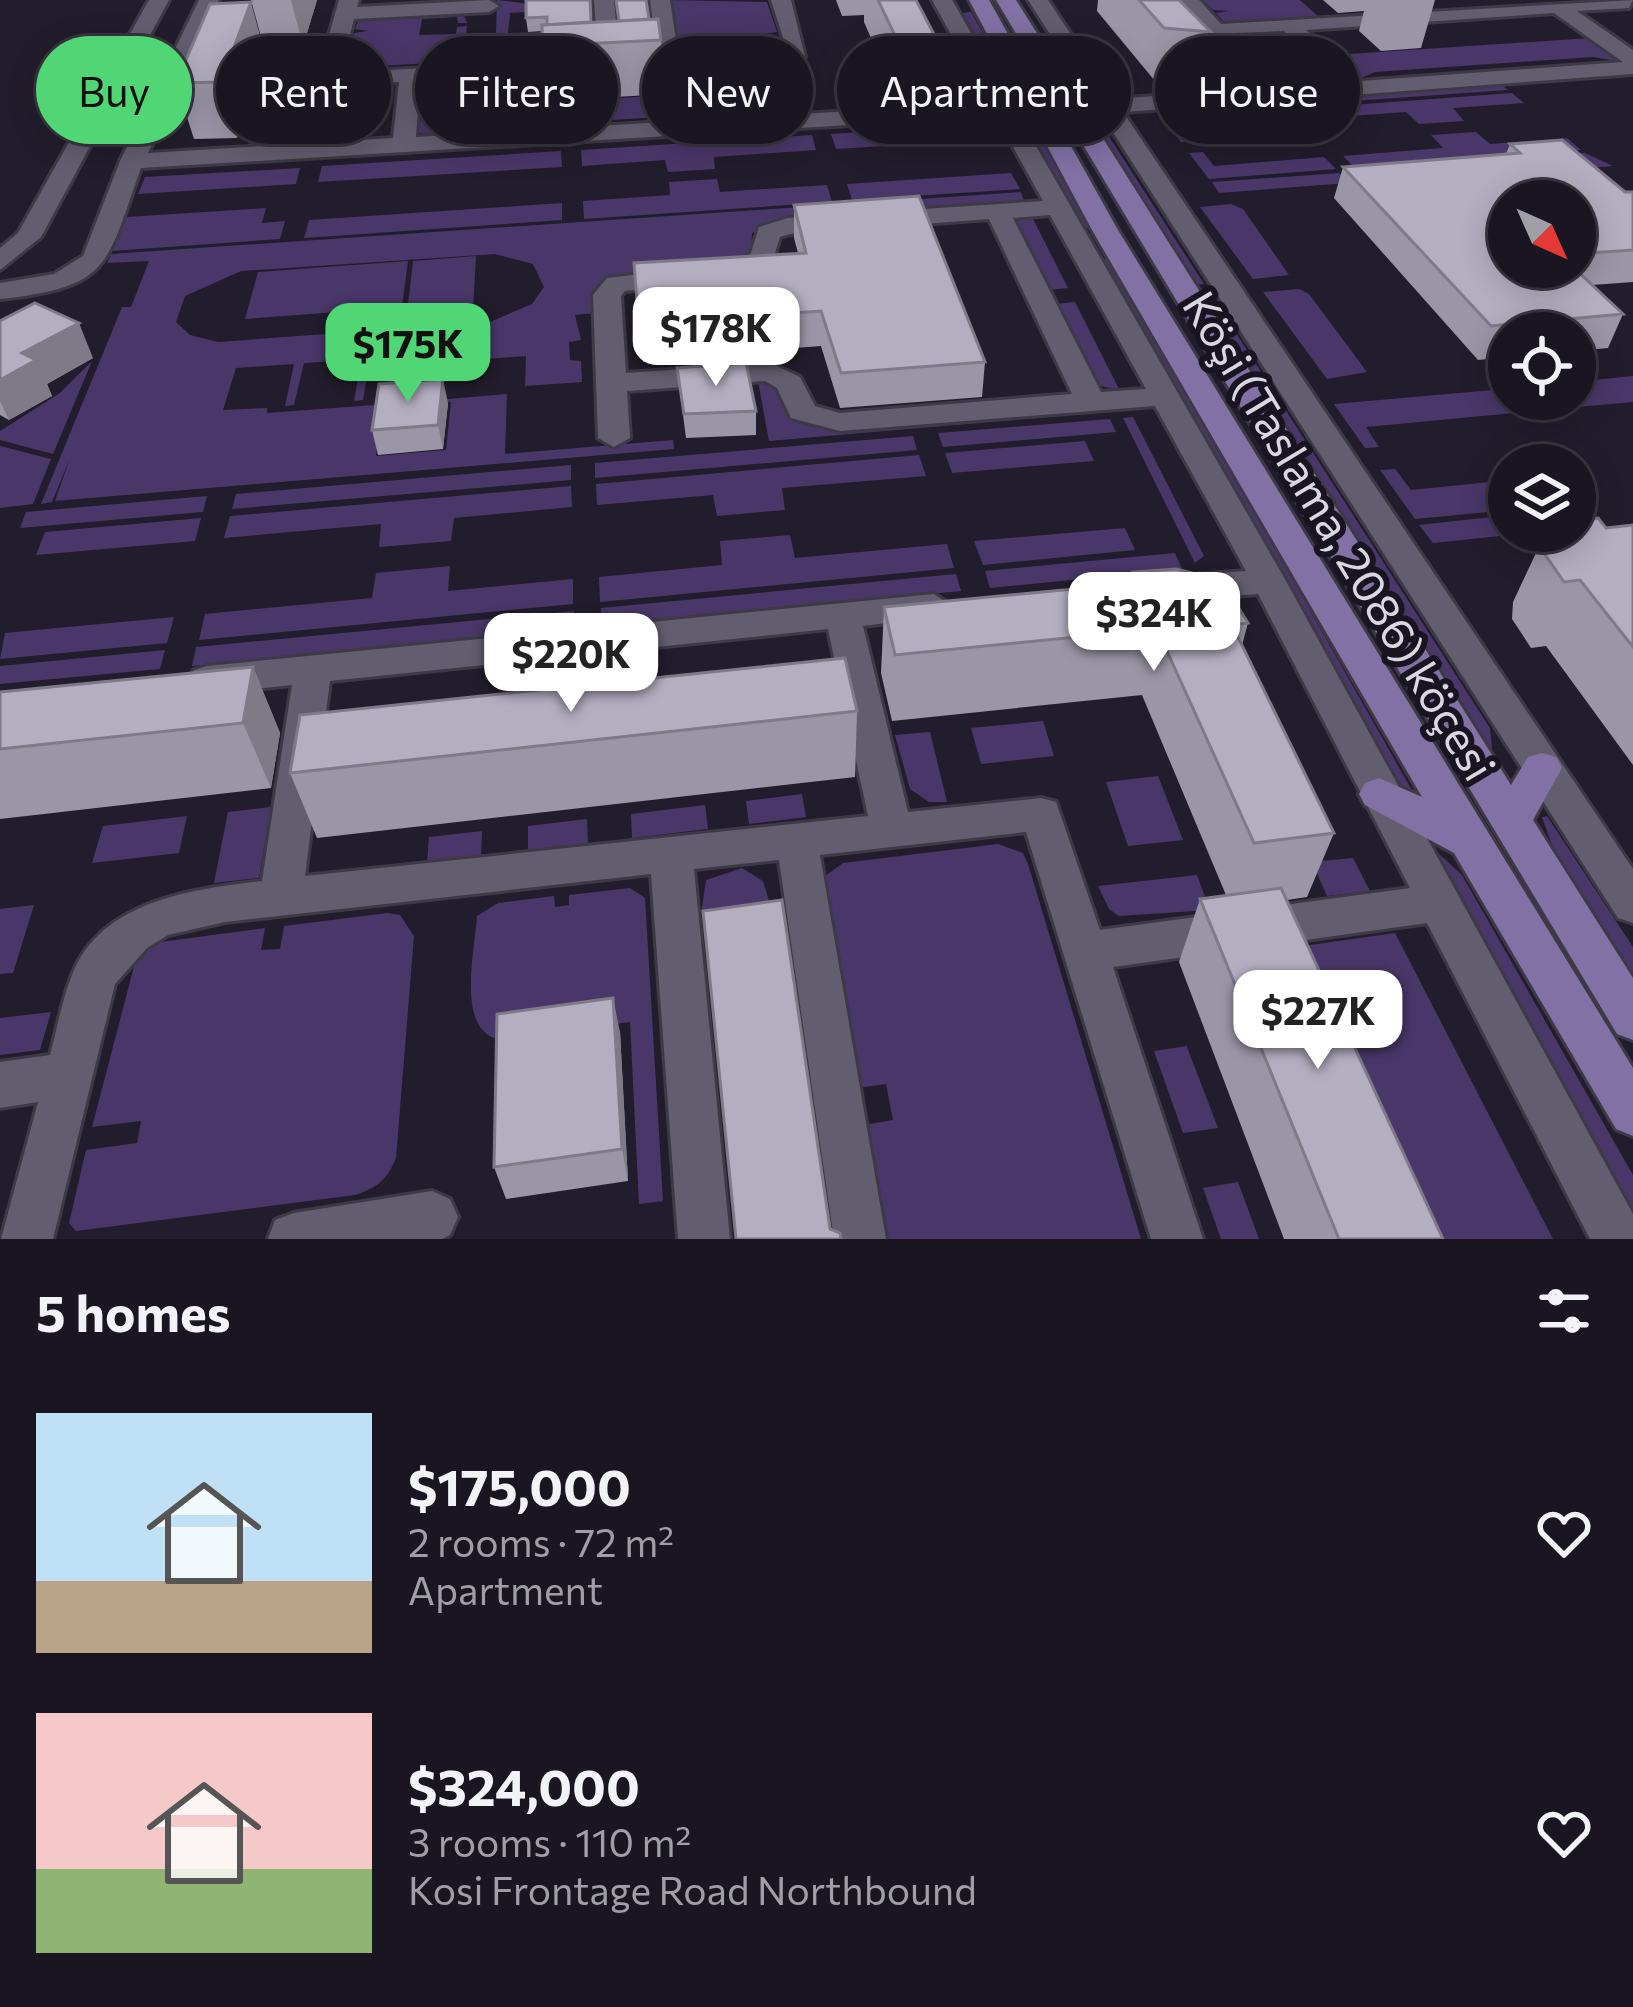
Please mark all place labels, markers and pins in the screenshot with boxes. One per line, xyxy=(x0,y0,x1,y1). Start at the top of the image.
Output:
pin: $178K xyxy=(632,287,800,389)
pin: $175K xyxy=(324,303,492,405)
pin: $324K xyxy=(1070,572,1238,674)
pin: $220K xyxy=(487,613,655,715)
pin: $227K xyxy=(1234,970,1402,1072)

